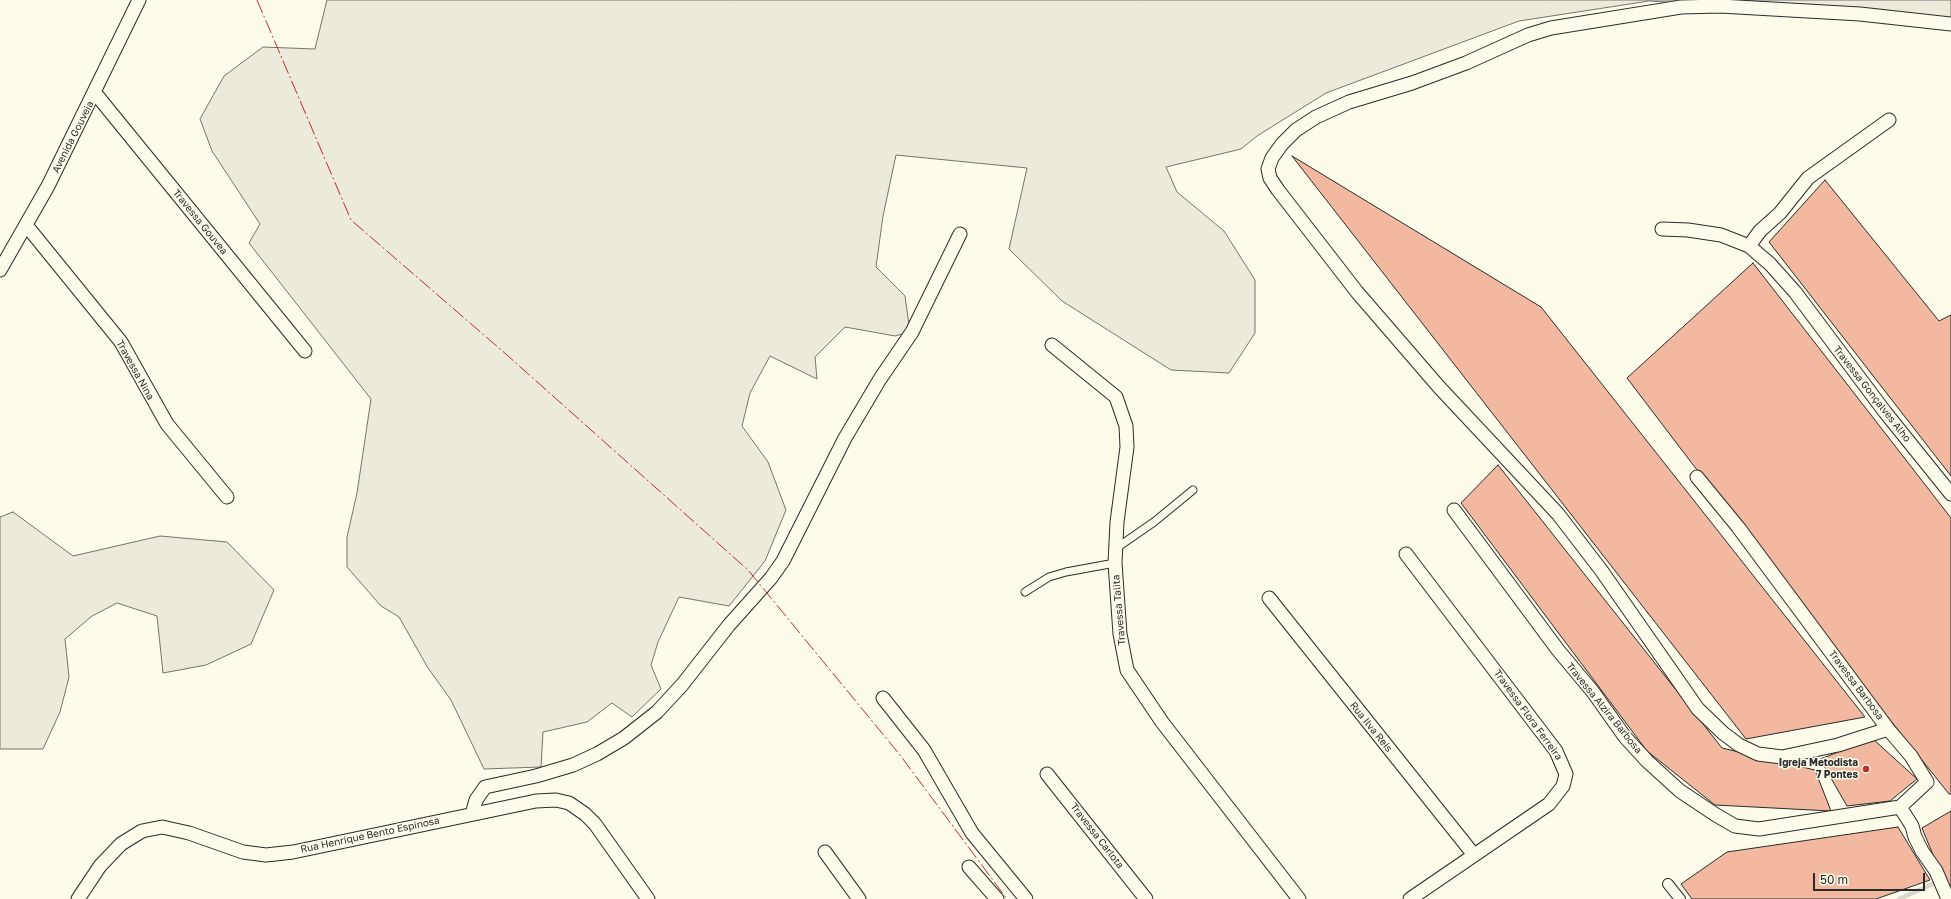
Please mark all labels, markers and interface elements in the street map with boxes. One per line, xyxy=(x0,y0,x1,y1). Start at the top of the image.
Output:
street label: Avenida Gouveia xyxy=(50,99,96,175)
street label: Travessa Gouvea xyxy=(170,187,230,257)
street label: Travessa Nina xyxy=(114,338,156,402)
street label: Travessa Gonçalves Alho xyxy=(1831,344,1913,444)
street label: Travessa Talita xyxy=(1110,574,1128,646)
street label: Travessa Barbosa xyxy=(1826,648,1886,722)
street label: Travessa Alzira Barbosa xyxy=(1564,660,1644,756)
street label: Travessa Flora Ferreira xyxy=(1491,667,1565,763)
street label: Rua Ilva Reis xyxy=(1347,700,1395,754)
place label: Igreja Metodista 7 Pontes xyxy=(1779,757,1858,780)
marker: Igreja Metodista 7 Pontes xyxy=(1861,764,1871,774)
street label: Travessa Carlota xyxy=(1068,801,1126,871)
street label: Rua Henrique Bento Espinosa xyxy=(299,814,441,856)
scale bar xyxy=(1815,865,1927,891)
text: 50 m xyxy=(1820,872,1848,887)

